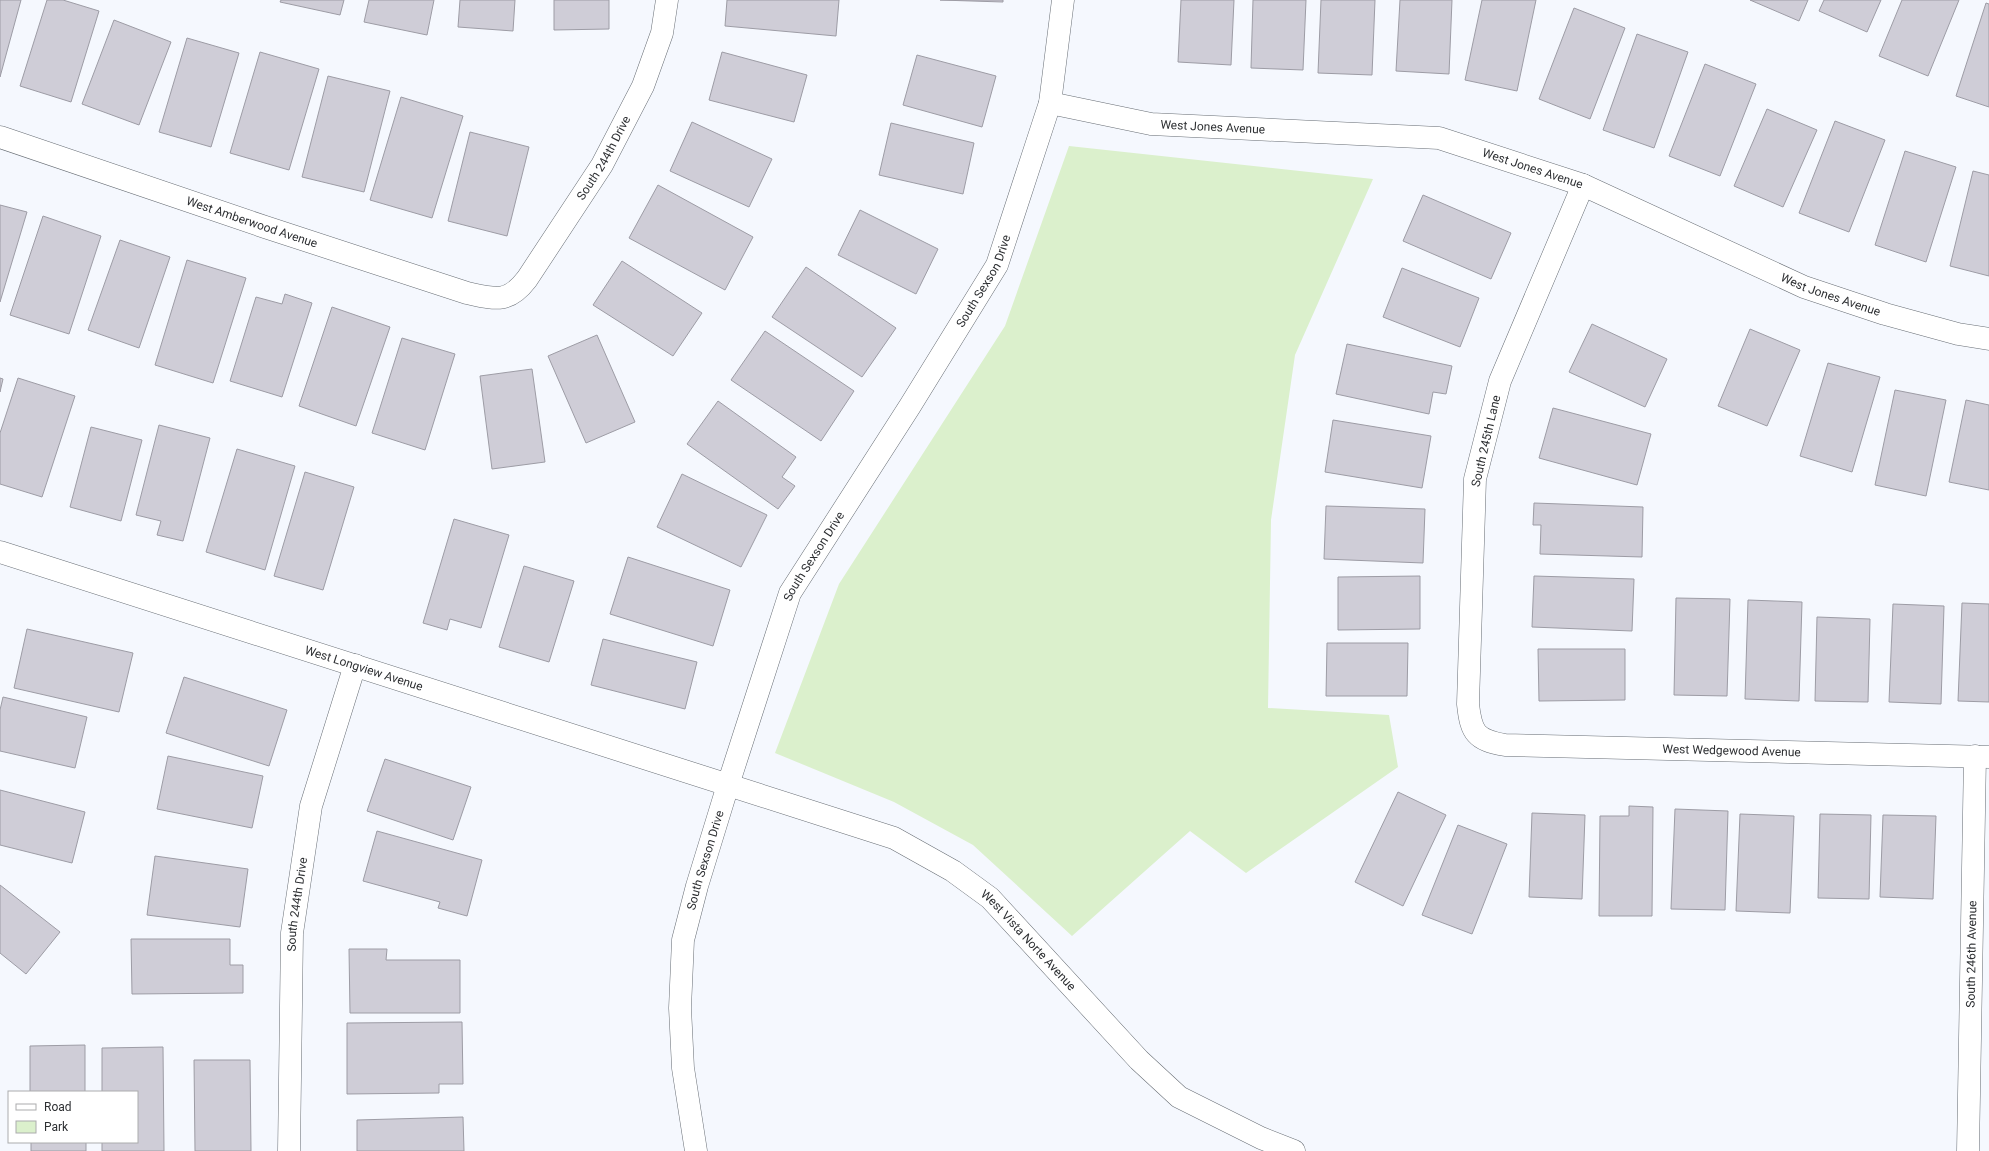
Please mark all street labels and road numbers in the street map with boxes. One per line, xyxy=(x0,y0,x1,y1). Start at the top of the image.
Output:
street label: South 244th Drive xyxy=(574,113,633,203)
street label: West Jones Avenue xyxy=(1160,117,1266,137)
street label: West Jones Avenue xyxy=(1481,146,1585,191)
street label: West Amberwood Avenue xyxy=(185,194,319,251)
street label: South Sexson Drive xyxy=(953,233,1013,330)
street label: West Jones Avenue xyxy=(1778,270,1882,319)
street label: South 245th Lane xyxy=(1469,394,1503,488)
street label: South Sexson Drive xyxy=(781,509,847,603)
street label: West Longview Avenue xyxy=(303,643,425,694)
street label: West Wedgewood Avenue xyxy=(1662,742,1801,759)
street label: South Sexson Drive xyxy=(684,809,727,912)
street label: South 244th Drive xyxy=(285,856,310,952)
street label: West Vista Norte Avenue xyxy=(978,887,1079,993)
street label: South 246th Avenue xyxy=(1964,900,1979,1008)

